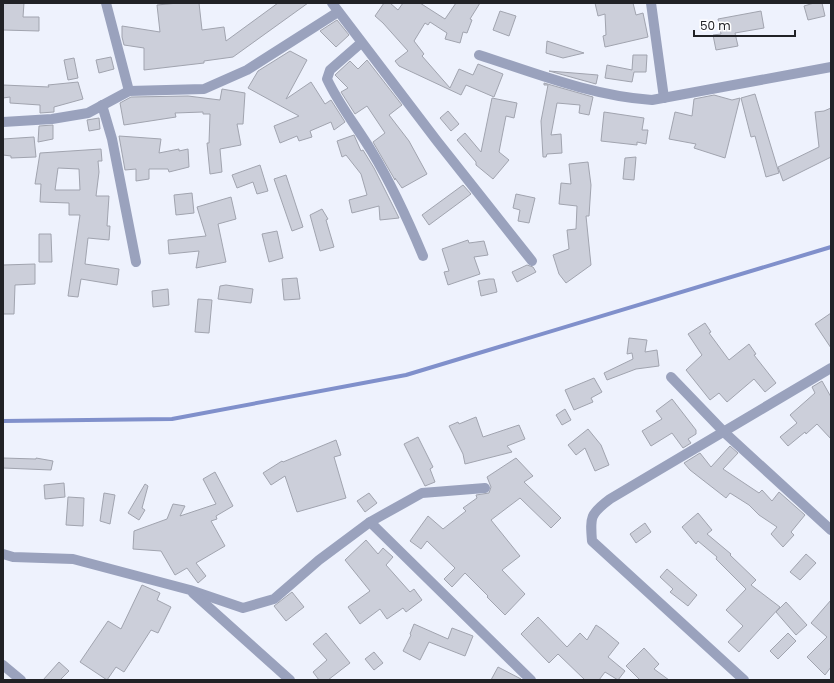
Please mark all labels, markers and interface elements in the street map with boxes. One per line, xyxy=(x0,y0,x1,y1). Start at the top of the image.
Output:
scale bar xyxy=(694,12,795,38)
text: 50 m xyxy=(700,17,731,34)

